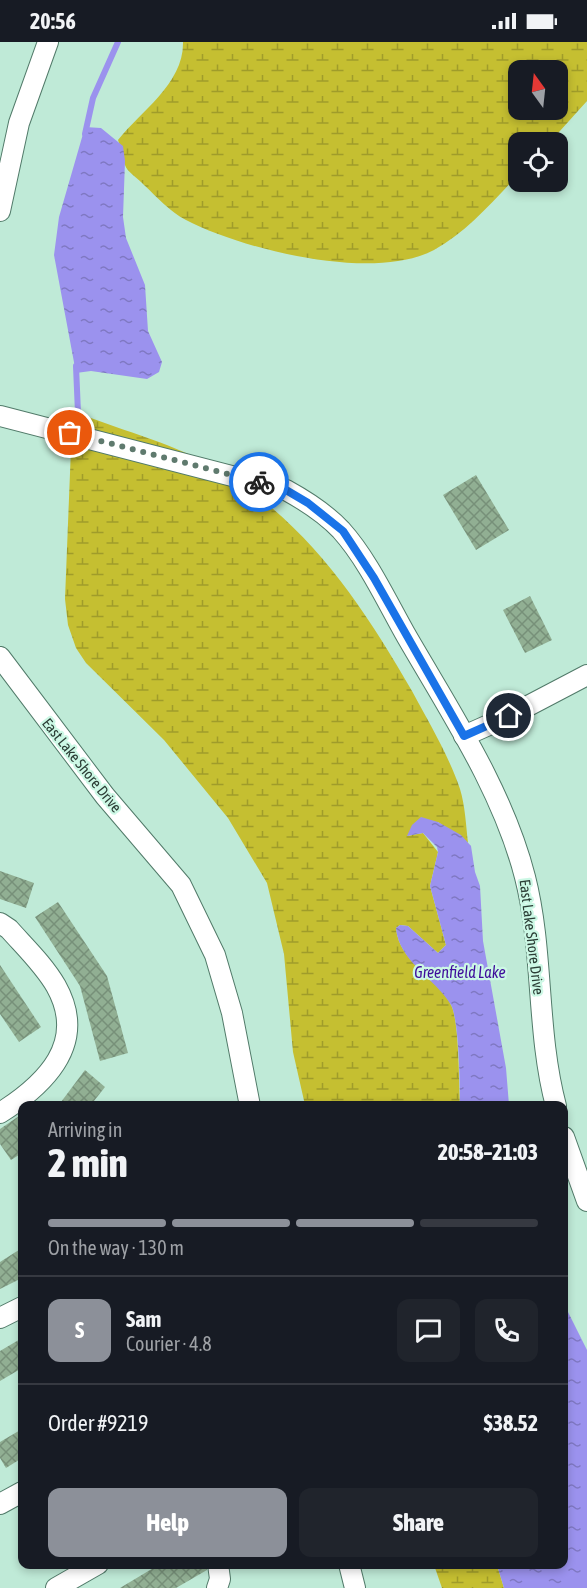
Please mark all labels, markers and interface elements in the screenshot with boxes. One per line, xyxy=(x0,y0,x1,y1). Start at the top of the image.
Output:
text: 20:56 xyxy=(30,8,76,34)
north arrow xyxy=(508,60,568,120)
map controls xyxy=(508,60,568,192)
button: locate xyxy=(508,132,568,192)
pin xyxy=(44,407,95,458)
icon: bag xyxy=(53,416,86,449)
courier xyxy=(229,452,289,512)
icon: bike xyxy=(243,466,276,499)
pin xyxy=(483,690,534,741)
icon: home xyxy=(492,699,525,732)
street label: East Lake Shore Drive xyxy=(39,715,125,816)
street label: East Lake Shore Drive xyxy=(516,878,548,996)
water label: Greenfield Lake xyxy=(414,963,506,981)
text: Arriving in xyxy=(48,1118,122,1141)
text: 20:58–21:03 xyxy=(438,1139,538,1165)
text: 2 min xyxy=(48,1141,128,1185)
text: On the way · 130 m xyxy=(48,1236,184,1259)
button: chat xyxy=(397,1299,460,1362)
button: phone xyxy=(475,1299,538,1362)
text: Sam xyxy=(126,1306,161,1332)
text: S xyxy=(75,1317,84,1343)
text: Courier · 4.8 xyxy=(126,1332,212,1355)
text: Order #9219 xyxy=(48,1410,148,1436)
text: $38.52 xyxy=(483,1410,538,1436)
button: Help xyxy=(48,1488,287,1557)
button: Share xyxy=(299,1488,538,1557)

